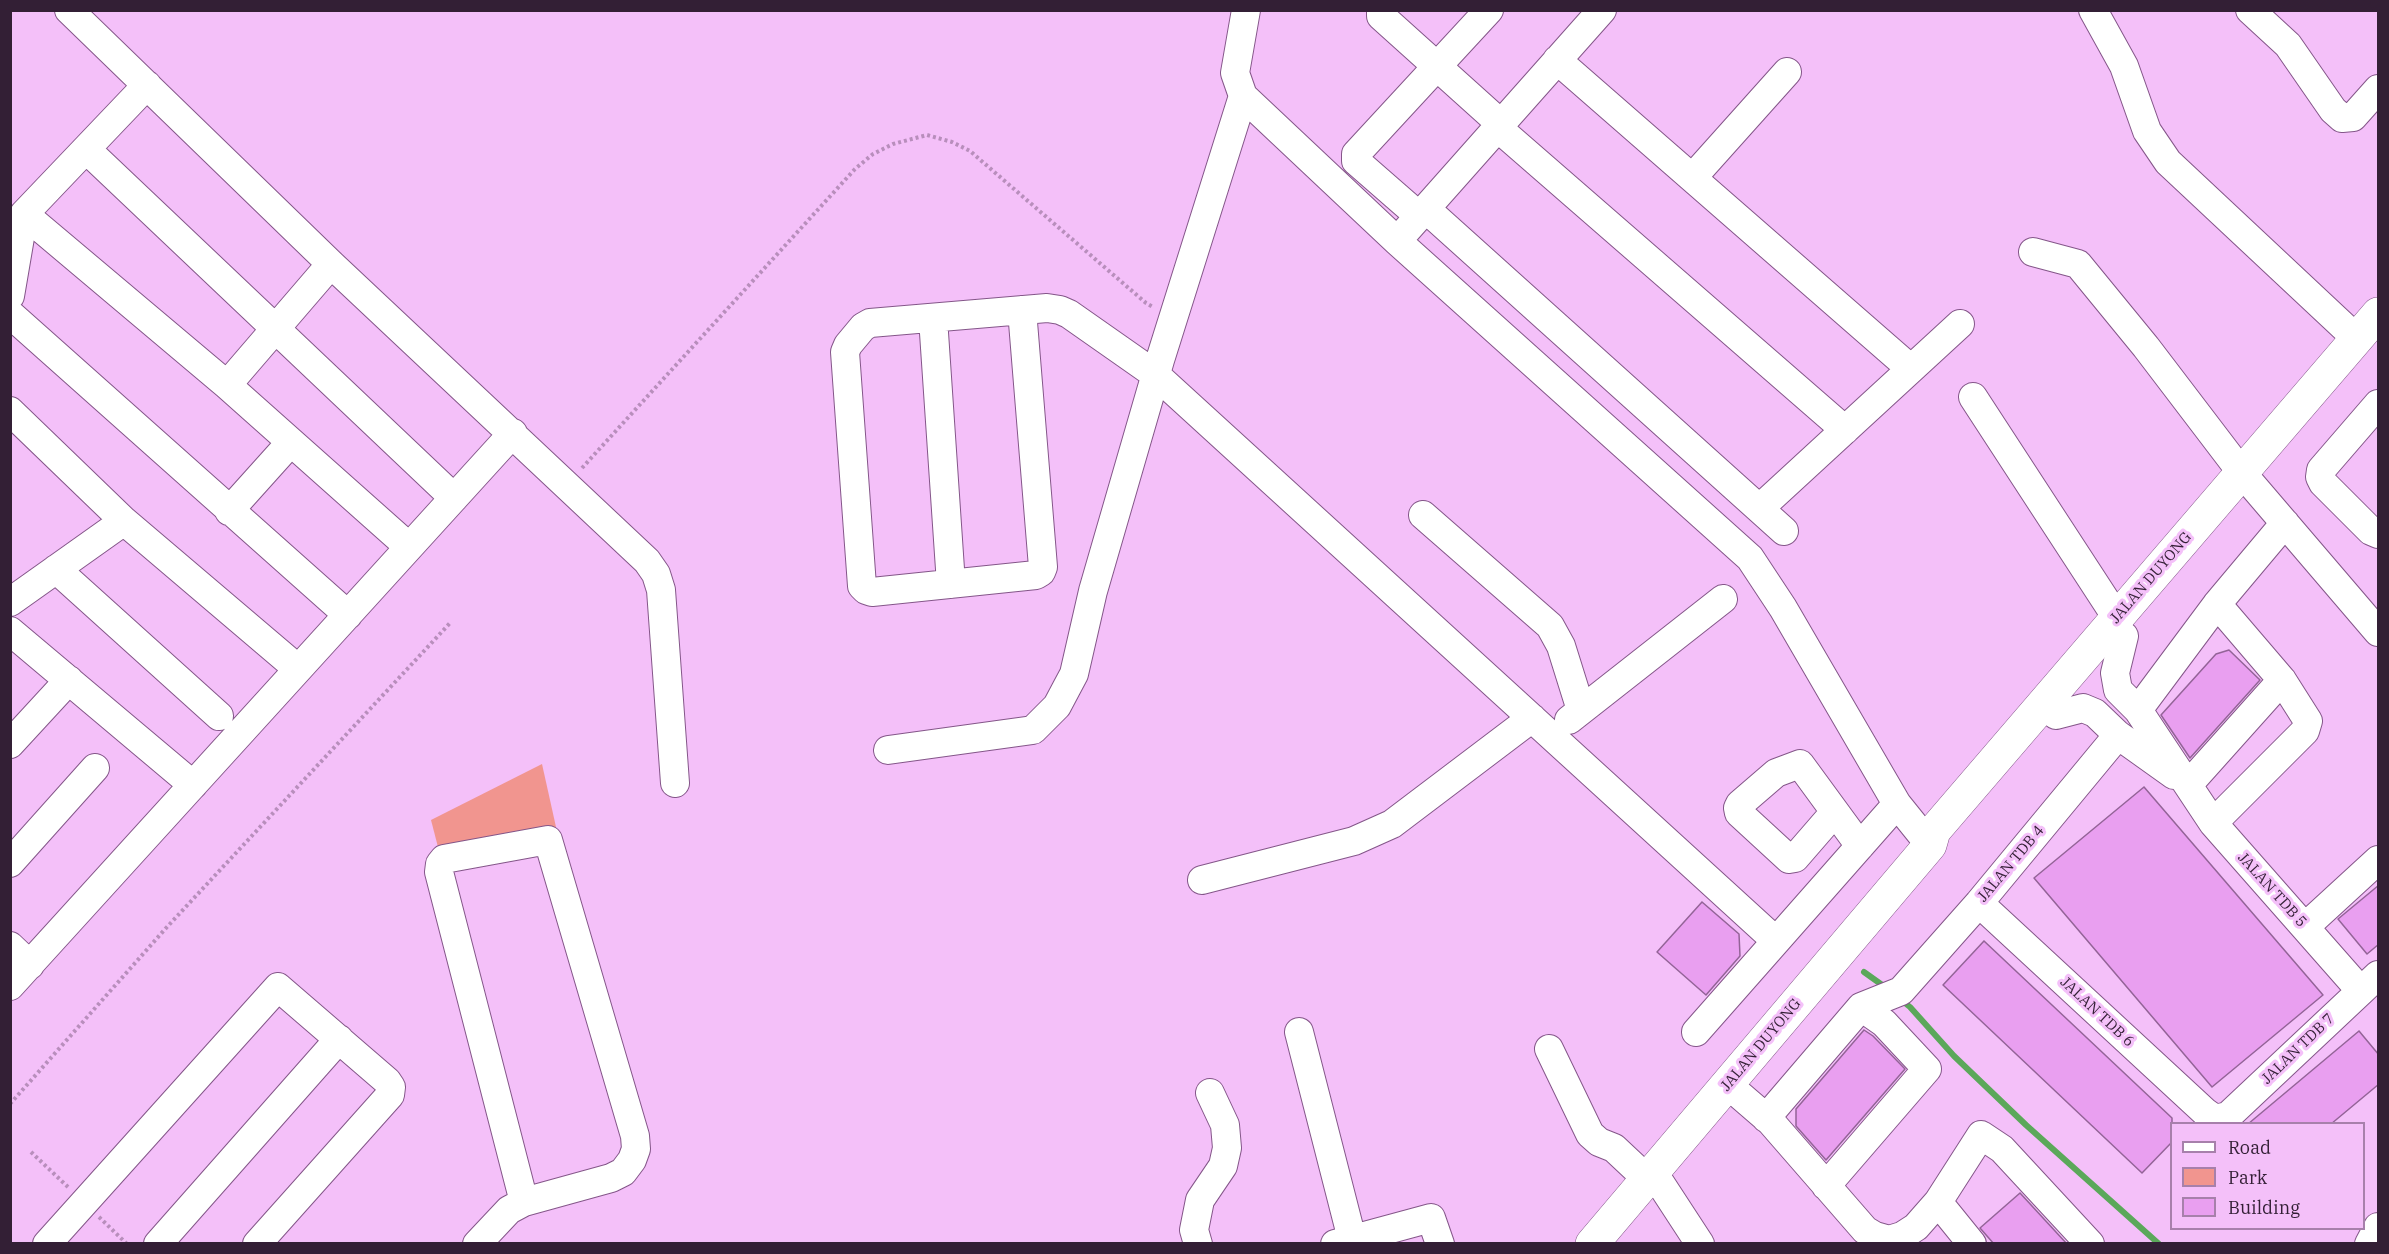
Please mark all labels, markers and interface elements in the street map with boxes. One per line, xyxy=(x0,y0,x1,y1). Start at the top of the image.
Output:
street label: JALAN DUYONG xyxy=(2106,529,2196,627)
street label: JALAN TDB 4 xyxy=(1974,822,2048,906)
street label: JALAN TDB 5 xyxy=(2234,849,2310,931)
street label: JALAN TDB 6 xyxy=(2056,973,2138,1051)
street label: JALAN DUYONG xyxy=(1717,995,1805,1095)
street label: JALAN TDB 7 xyxy=(2258,1010,2338,1088)
legend xyxy=(2170,1122,2365,1230)
text: Road xyxy=(2228,1136,2271,1159)
text: Park xyxy=(2228,1166,2267,1189)
text: Building xyxy=(2228,1196,2300,1219)

